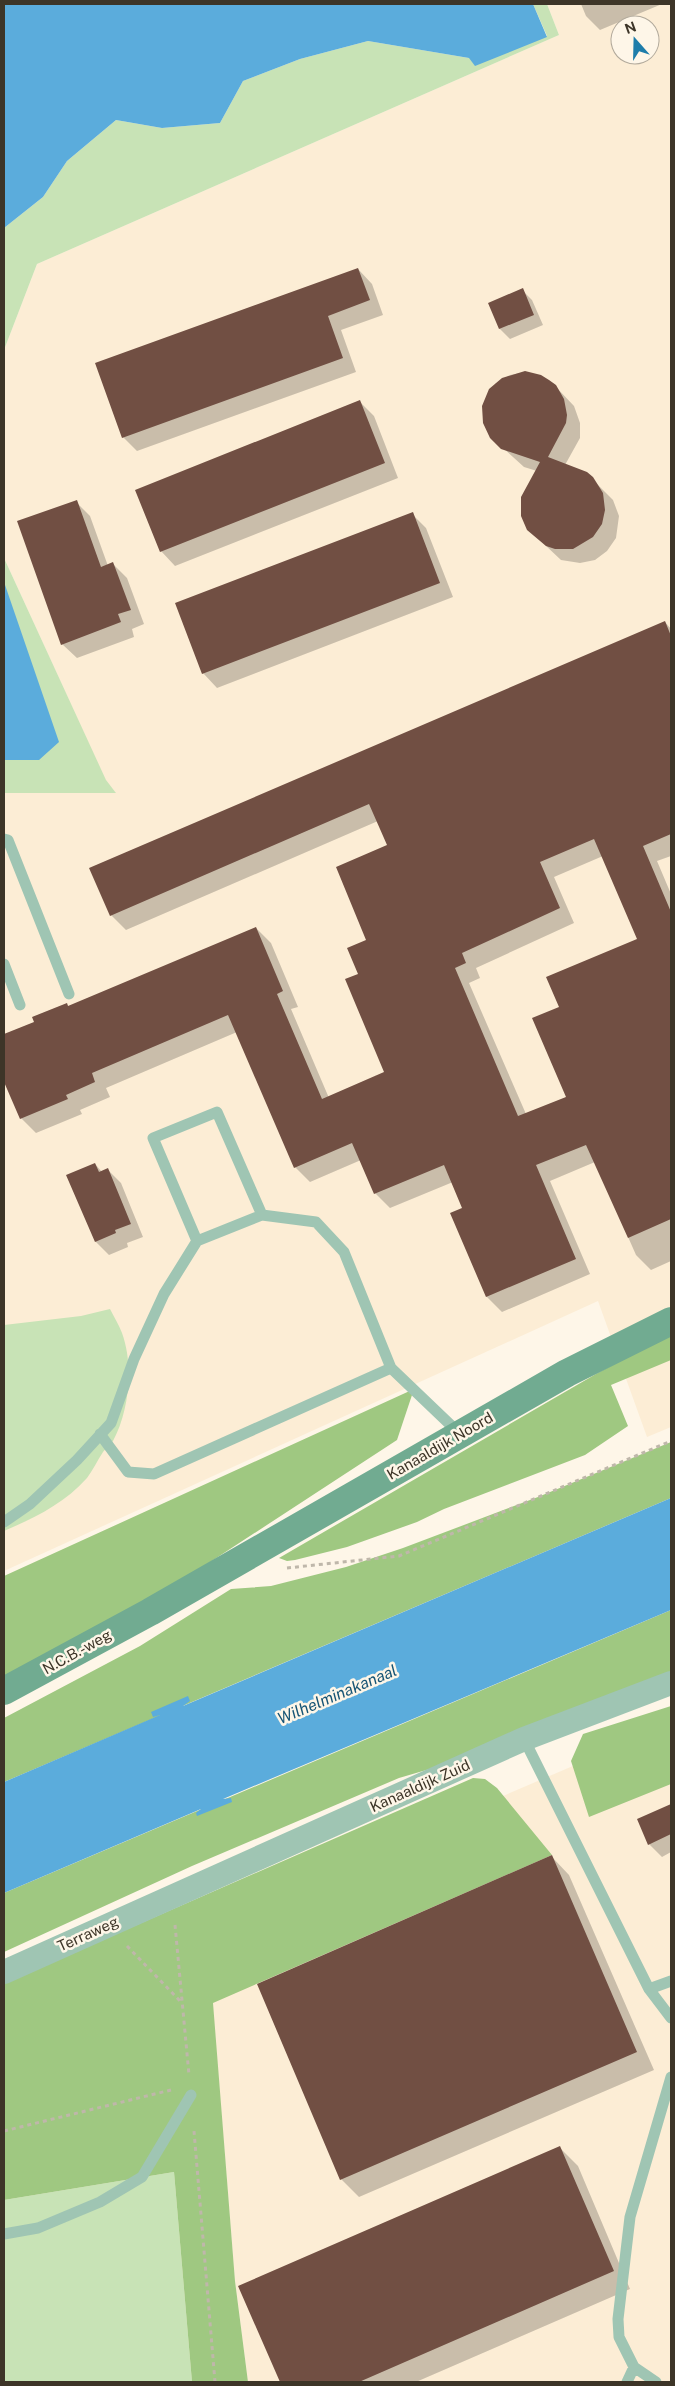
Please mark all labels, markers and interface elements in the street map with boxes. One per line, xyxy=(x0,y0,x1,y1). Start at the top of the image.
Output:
north arrow xyxy=(610,15,660,65)
text: N xyxy=(623,18,638,37)
street label: Kanaaldijk Noord xyxy=(384,1408,496,1483)
street label: N.C.B.-weg xyxy=(39,1626,114,1677)
water label: Wilhelminakanaal xyxy=(275,1661,400,1728)
street label: Kanaaldijk Zuid xyxy=(367,1756,472,1815)
street label: Terraweg xyxy=(55,1913,121,1955)

